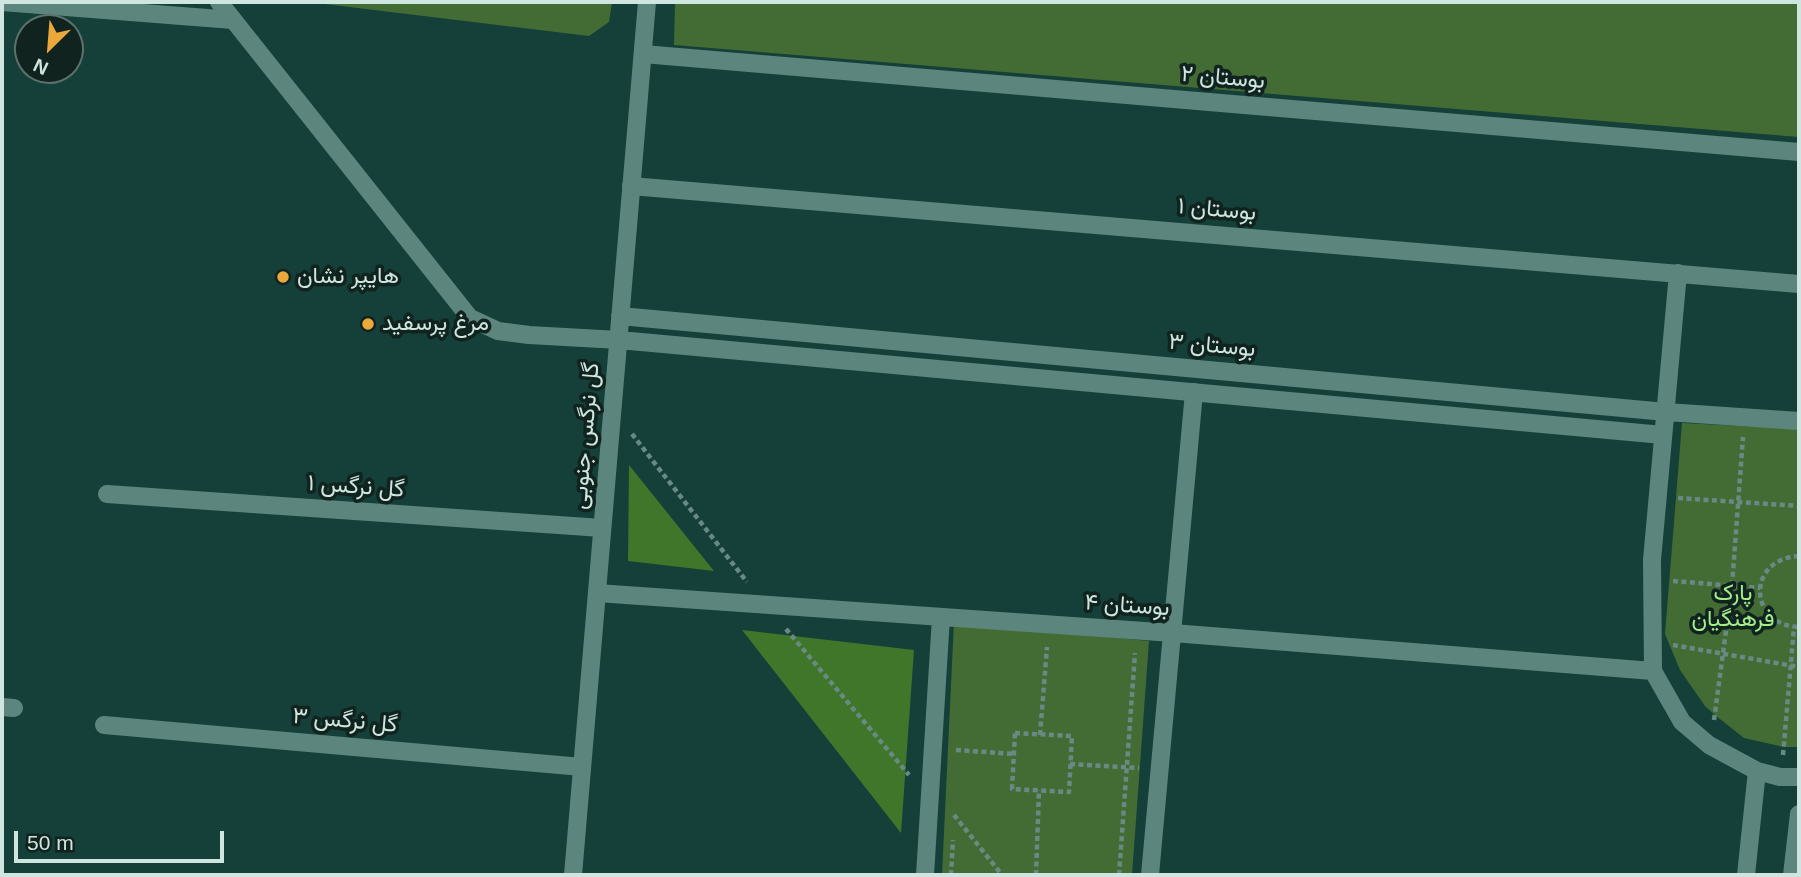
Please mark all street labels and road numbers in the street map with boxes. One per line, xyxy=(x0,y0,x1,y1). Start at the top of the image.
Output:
street label: بوستان ۲ xyxy=(1180,61,1266,95)
street label: بوستان ۱ xyxy=(1177,193,1257,227)
street label: بوستان ۳ xyxy=(1167,328,1257,364)
street label: گل نرگس جنوبی xyxy=(566,361,606,511)
street label: گل نرگس ۱ xyxy=(307,470,405,504)
street label: بوستان ۴ xyxy=(1084,589,1170,623)
street label: گل نرگس ۳ xyxy=(291,703,399,739)

